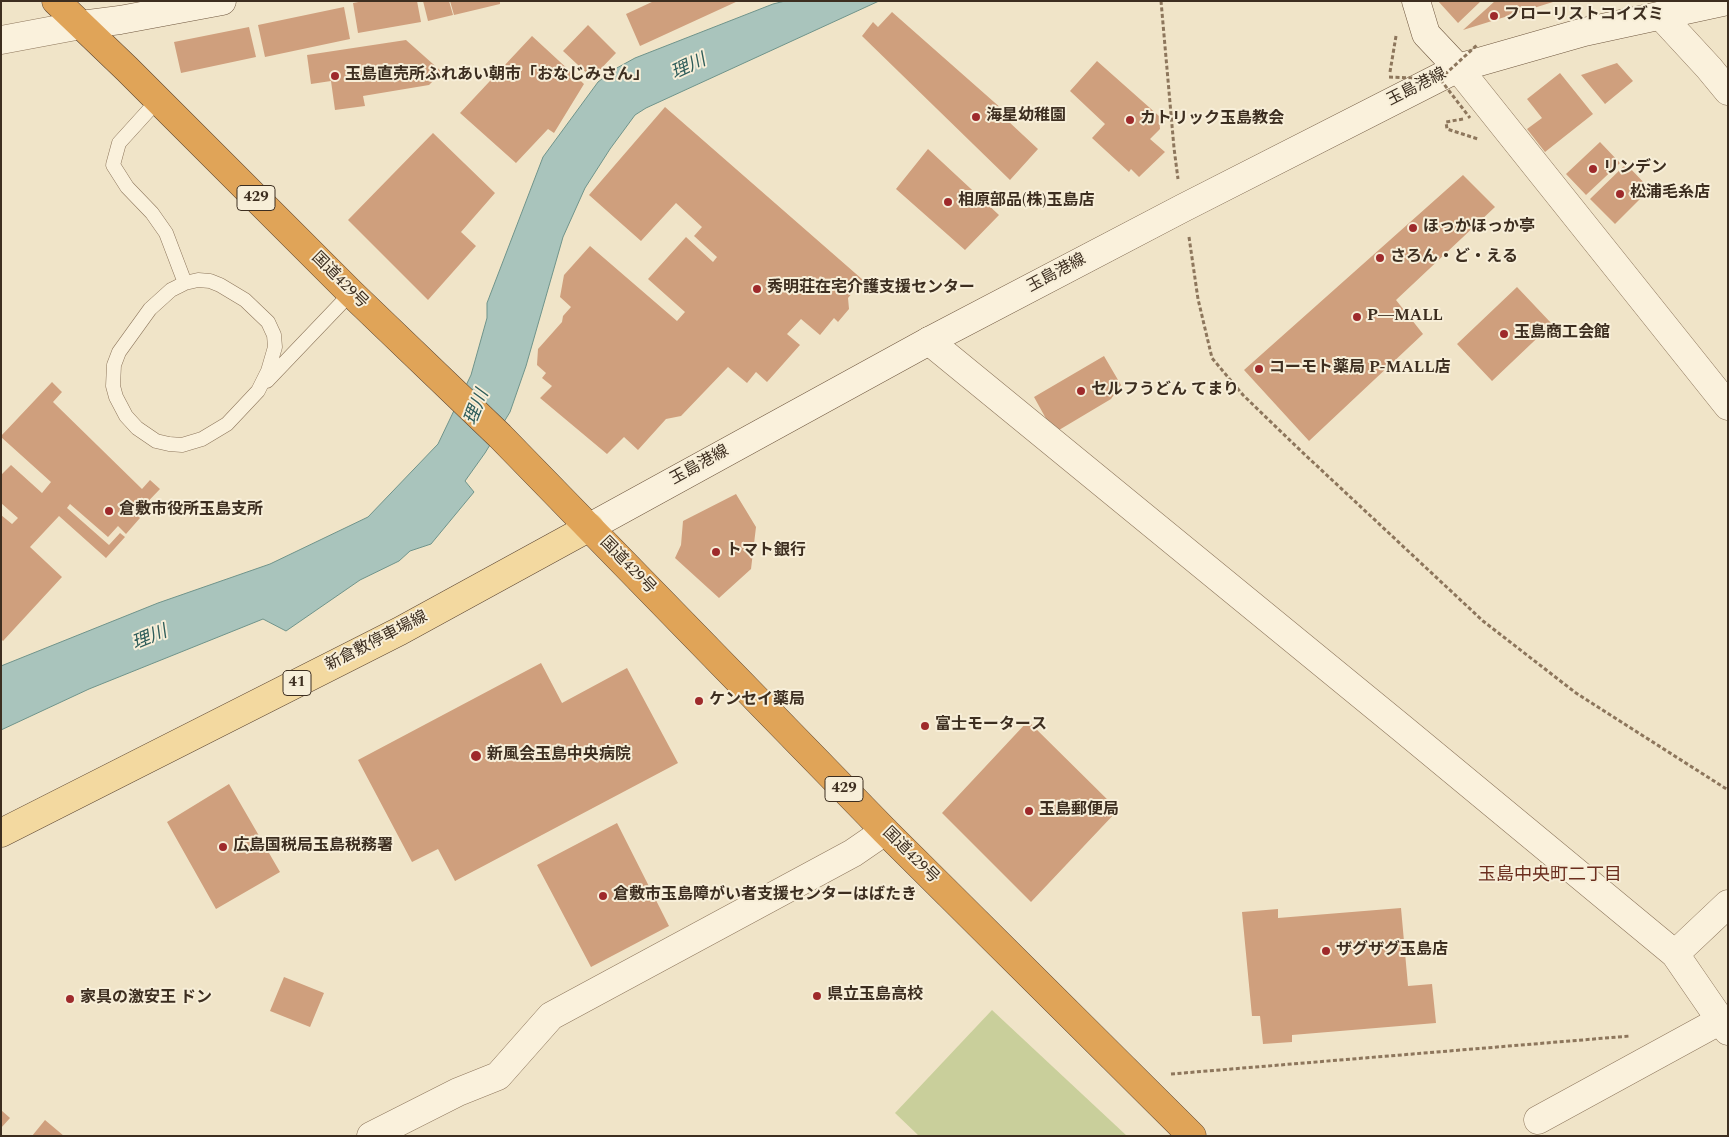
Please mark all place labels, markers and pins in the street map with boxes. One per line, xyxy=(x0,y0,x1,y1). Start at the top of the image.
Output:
place label: フローリストコイズミ xyxy=(1504,6,1664,26)
marker: フローリストコイズミ xyxy=(1488,10,1500,22)
place label: 玉島直売所ふれあい朝市「おなじみさん」 xyxy=(345,66,649,86)
marker: 玉島直売所ふれあい朝市「おなじみさん」 xyxy=(329,70,341,82)
place label: 海星幼稚園 xyxy=(986,107,1066,127)
place label: カトリック玉島教会 xyxy=(1140,110,1284,130)
marker: 海星幼稚園 xyxy=(970,111,982,123)
marker: カトリック玉島教会 xyxy=(1124,114,1136,126)
place label: リンデン xyxy=(1603,159,1667,179)
marker: リンデン xyxy=(1587,163,1599,175)
place label: 松浦毛糸店 xyxy=(1630,184,1710,204)
marker: 松浦毛糸店 xyxy=(1614,188,1626,200)
place label: 相原部品(株)玉島店 xyxy=(958,192,1094,212)
marker: 相原部品(株)玉島店 xyxy=(942,196,954,208)
place label: ほっかほっか亭 xyxy=(1423,218,1535,238)
marker: ほっかほっか亭 xyxy=(1407,222,1419,234)
place label: さろん・ど・える xyxy=(1390,248,1518,268)
marker: さろん・ど・える xyxy=(1374,252,1386,264)
place label: 秀明荘在宅介護支援センター xyxy=(767,279,975,299)
marker: 秀明荘在宅介護支援センター xyxy=(751,283,763,295)
place label: P―MALL xyxy=(1367,307,1443,327)
marker: P―MALL xyxy=(1351,311,1363,323)
place label: 玉島商工会館 xyxy=(1514,324,1610,344)
marker: 玉島商工会館 xyxy=(1498,328,1510,340)
place label: コーモト薬局 P-MALL店 xyxy=(1269,359,1451,379)
marker: コーモト薬局 P-MALL店 xyxy=(1253,363,1265,375)
place label: セルフうどん てまり xyxy=(1091,381,1239,401)
marker: セルフうどん てまり xyxy=(1075,385,1087,397)
place label: 倉敷市役所玉島支所 xyxy=(119,501,263,521)
marker: 倉敷市役所玉島支所 xyxy=(103,505,115,517)
place label: トマト銀行 xyxy=(726,542,806,562)
marker: トマト銀行 xyxy=(710,546,722,558)
place label: ケンセイ薬局 xyxy=(709,691,805,711)
marker: ケンセイ薬局 xyxy=(693,695,705,707)
place label: 富士モータース xyxy=(935,716,1047,736)
marker: 富士モータース xyxy=(919,720,931,732)
place label: 新風会玉島中央病院 xyxy=(487,746,631,766)
marker: 新風会玉島中央病院 xyxy=(469,749,483,763)
place label: 玉島郵便局 xyxy=(1039,801,1119,821)
marker: 玉島郵便局 xyxy=(1023,805,1035,817)
place label: 広島国税局玉島税務署 xyxy=(233,837,393,857)
marker: 広島国税局玉島税務署 xyxy=(217,841,229,853)
place label: 倉敷市玉島障がい者支援センターはばたき xyxy=(613,886,917,906)
marker: 倉敷市玉島障がい者支援センターはばたき xyxy=(597,890,609,902)
place label: ザグザグ玉島店 xyxy=(1336,941,1448,961)
marker: ザグザグ玉島店 xyxy=(1320,945,1332,957)
place label: 県立玉島高校 xyxy=(827,986,923,1006)
place label: 家具の激安王 ドン xyxy=(80,989,212,1009)
marker: 県立玉島高校 xyxy=(811,990,823,1002)
marker: 家具の激安王 ドン xyxy=(64,993,76,1005)

